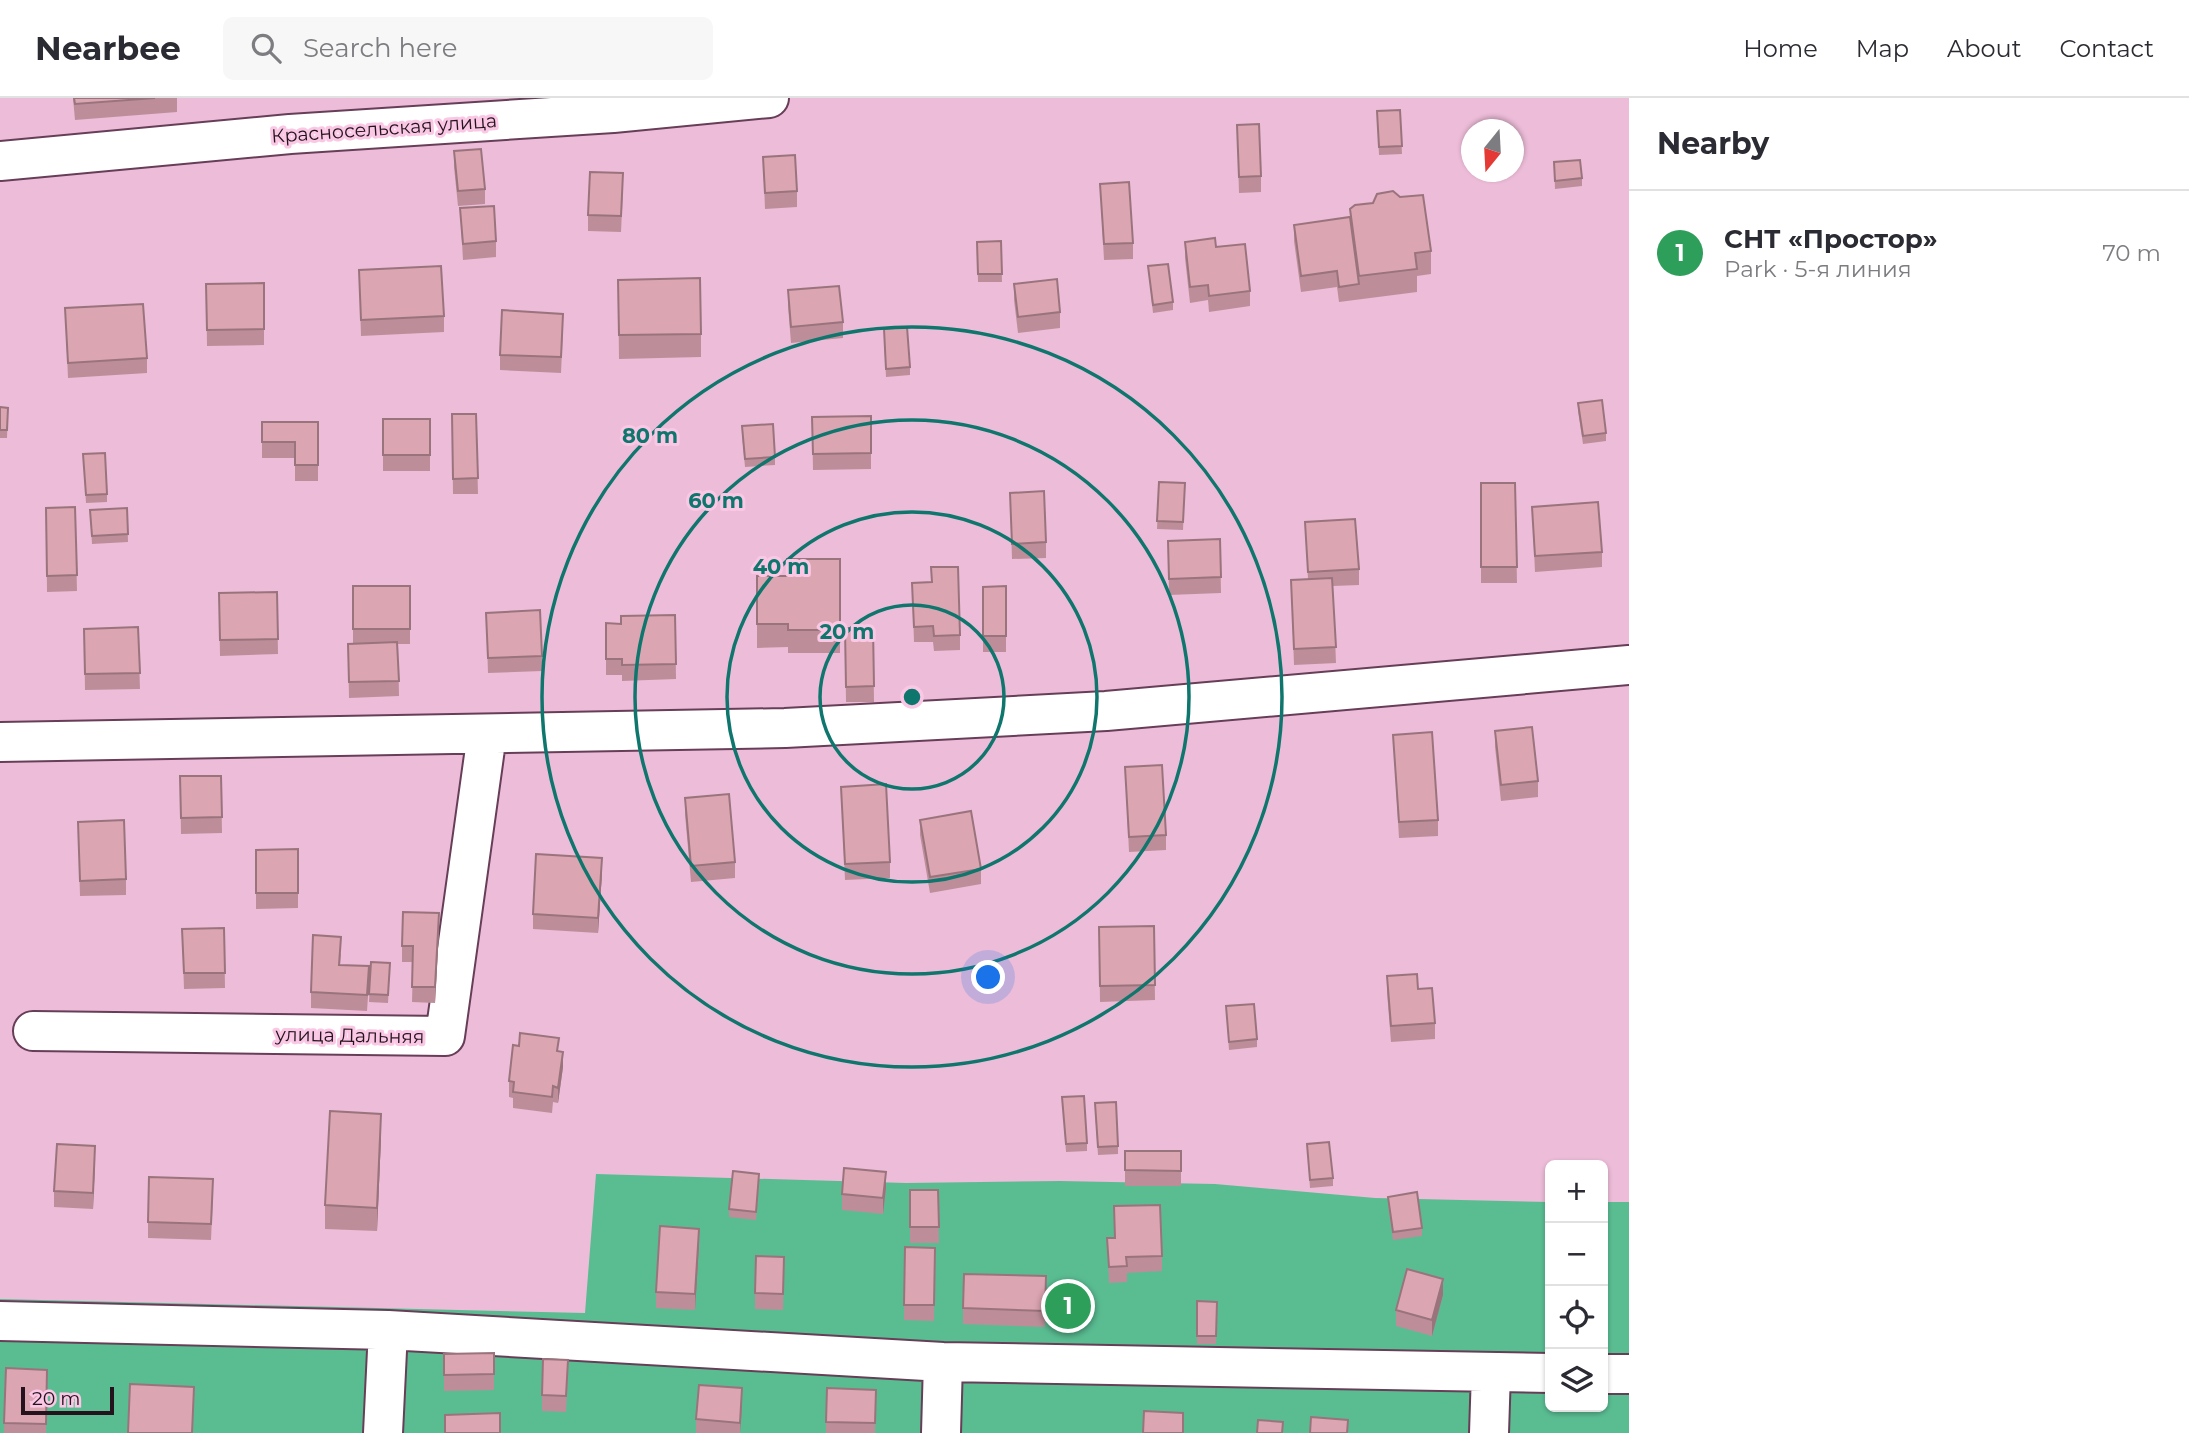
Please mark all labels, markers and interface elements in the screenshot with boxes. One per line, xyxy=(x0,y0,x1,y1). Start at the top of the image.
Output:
search box xyxy=(223,17,713,80)
text: Nearbee xyxy=(35,28,181,68)
icon: search xyxy=(247,29,285,67)
text: Search here xyxy=(303,32,458,64)
text: Home xyxy=(1743,34,1818,63)
text: Map xyxy=(1856,34,1909,63)
text: About xyxy=(1947,34,2021,63)
text: Contact xyxy=(2059,34,2154,63)
street label: Красносельская улица xyxy=(271,109,498,148)
north arrow xyxy=(1461,119,1524,182)
text: Nearby xyxy=(1657,125,1769,162)
text: СНТ «Простор» xyxy=(1724,223,1937,255)
text: 1 xyxy=(1675,239,1685,267)
text: 70 m xyxy=(2102,239,2161,267)
text: Park · 5-я линия xyxy=(1724,255,1912,283)
text: 80 m xyxy=(622,423,678,448)
text: 60 m xyxy=(688,488,744,513)
text: 40 m xyxy=(753,554,809,579)
text: 20 m xyxy=(820,619,874,644)
centre of rings xyxy=(900,685,924,709)
your location xyxy=(971,960,1005,994)
street label: улица Дальняя xyxy=(274,1023,425,1048)
map controls xyxy=(1545,1160,1608,1412)
button: + xyxy=(1545,1160,1608,1223)
button: − xyxy=(1545,1223,1608,1286)
pin: 1 xyxy=(1045,1280,1091,1332)
button: locate xyxy=(1545,1286,1608,1349)
button: layers xyxy=(1545,1349,1608,1412)
scale bar xyxy=(21,1384,114,1416)
text: 20 m xyxy=(32,1387,80,1410)

